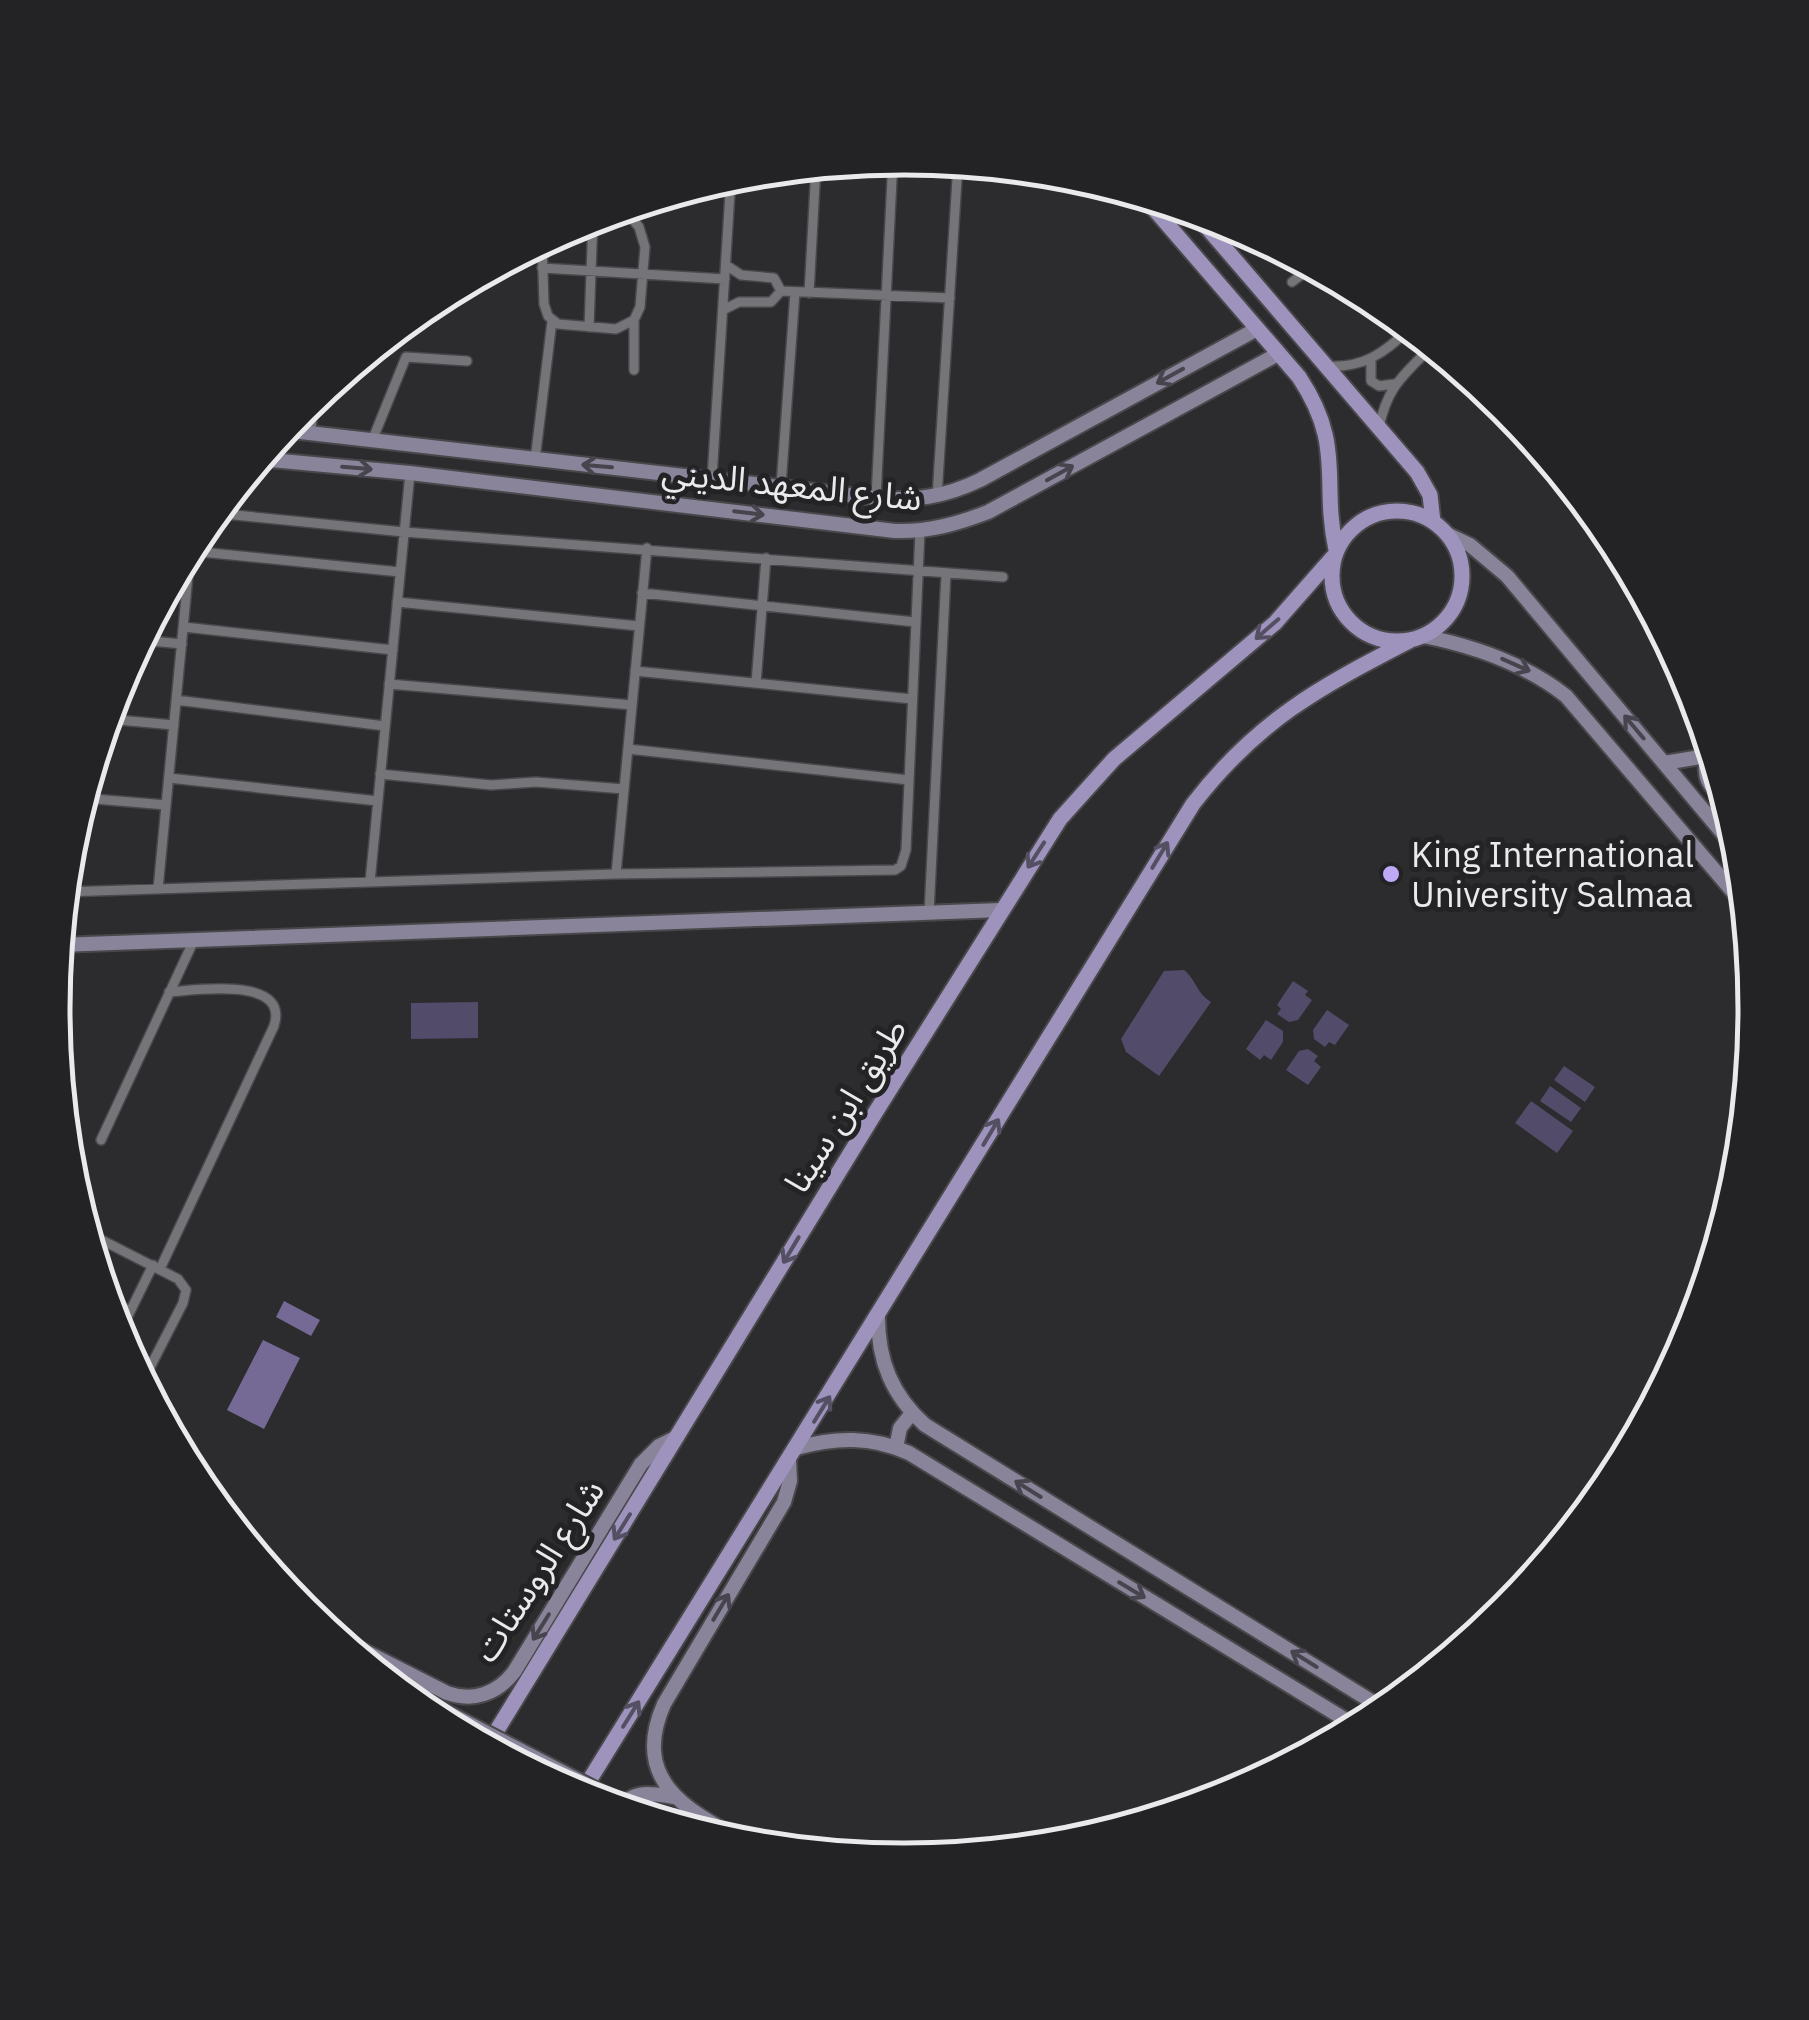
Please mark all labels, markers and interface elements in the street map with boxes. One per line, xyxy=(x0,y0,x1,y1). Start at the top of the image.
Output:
one-way arrow xyxy=(1156,367,1185,387)
street label: شارع المعهد الديني xyxy=(659,447,924,526)
one-way arrow xyxy=(581,456,613,475)
one-way arrow xyxy=(340,458,373,477)
one-way arrow xyxy=(1045,463,1075,482)
one-way arrow xyxy=(733,504,765,523)
one-way arrow xyxy=(1255,617,1280,640)
one-way arrow xyxy=(1500,657,1531,675)
one-way arrow xyxy=(1623,715,1645,741)
place label: King International University Salmaa xyxy=(1411,831,1694,917)
one-way arrow xyxy=(1026,840,1047,868)
one-way arrow xyxy=(1150,841,1170,869)
marker: King International University Salmaa xyxy=(1380,863,1402,885)
street label: طريق ابن سينا xyxy=(773,1009,917,1201)
one-way arrow xyxy=(981,1118,1001,1147)
one-way arrow xyxy=(781,1235,801,1264)
one-way arrow xyxy=(811,1395,832,1424)
street label: شارع الروستات xyxy=(462,1470,618,1672)
one-way arrow xyxy=(1014,1479,1043,1499)
one-way arrow xyxy=(612,1513,632,1541)
one-way arrow xyxy=(1117,1579,1146,1600)
one-way arrow xyxy=(711,1593,731,1622)
one-way arrow xyxy=(531,1612,552,1641)
one-way arrow xyxy=(1290,1649,1319,1670)
one-way arrow xyxy=(620,1701,641,1729)

